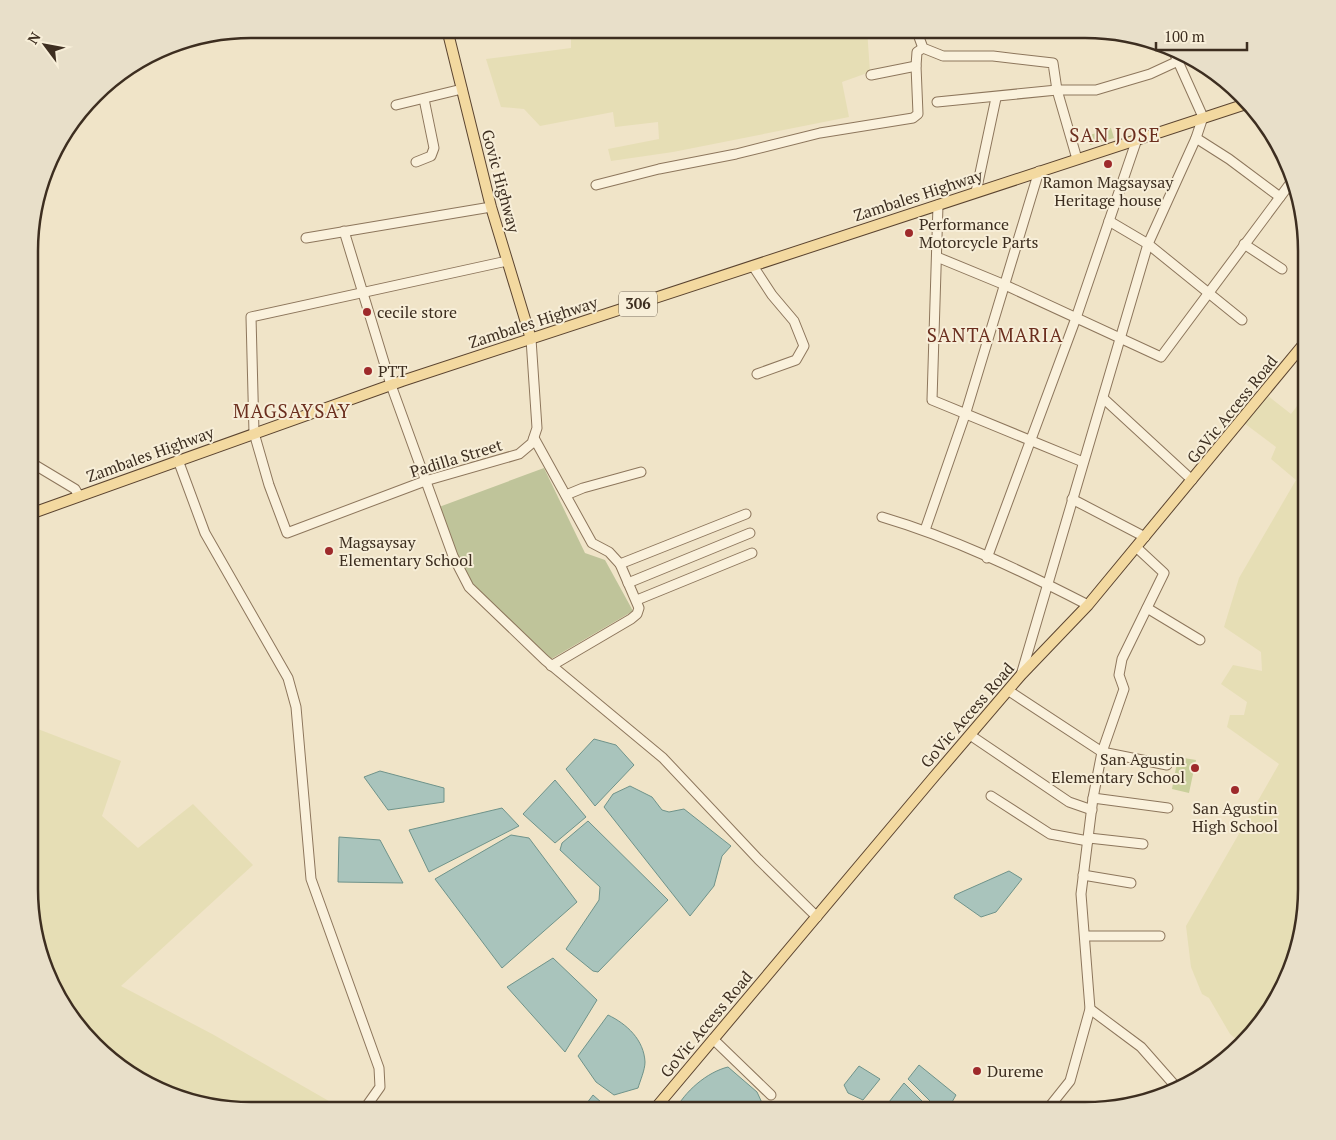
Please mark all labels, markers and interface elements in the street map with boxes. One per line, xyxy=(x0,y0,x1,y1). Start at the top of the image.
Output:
north arrow xyxy=(20,20,70,70)
scale bar xyxy=(1156,20,1247,52)
text: 100 m xyxy=(1164,26,1205,46)
text: N xyxy=(23,28,45,47)
district label: SAN JOSE xyxy=(1069,122,1161,147)
street label: Govic Highway xyxy=(477,127,526,236)
marker: Ramon Magsaysay Heritage house xyxy=(1102,158,1114,170)
street label: Zambales Highway xyxy=(851,164,986,226)
place label: Ramon Magsaysay Heritage house xyxy=(1043,171,1174,211)
place label: Performance Motorcycle Parts xyxy=(919,213,1039,253)
marker: Performance Motorcycle Parts xyxy=(903,227,915,239)
street label: Zambales Highway xyxy=(466,291,601,353)
road number: 306 xyxy=(619,292,657,316)
place label: cecile store xyxy=(377,301,457,323)
marker: cecile store xyxy=(361,306,373,318)
district label: SANTA MARIA xyxy=(927,322,1063,347)
street label: GoVic Access Road xyxy=(1182,350,1282,468)
place label: PTT xyxy=(378,360,407,382)
marker: PTT xyxy=(362,365,374,377)
district label: MAGSAYSAY xyxy=(233,398,351,423)
street label: Zambales Highway xyxy=(83,420,218,487)
street label: Padilla Street xyxy=(407,433,505,482)
place label: Magsaysay Elementary School xyxy=(339,531,473,571)
marker: Magsaysay Elementary School xyxy=(323,545,335,557)
street label: GoVic Access Road xyxy=(915,658,1019,772)
place label: San Agustin Elementary School xyxy=(1051,748,1185,788)
marker: San Agustin Elementary School xyxy=(1189,762,1201,774)
marker: San Agustin High School xyxy=(1229,784,1241,796)
place label: San Agustin High School xyxy=(1192,797,1278,837)
street label: GoVic Access Road xyxy=(655,966,757,1082)
place label: Dureme xyxy=(987,1060,1044,1082)
marker: Dureme xyxy=(971,1065,983,1077)

